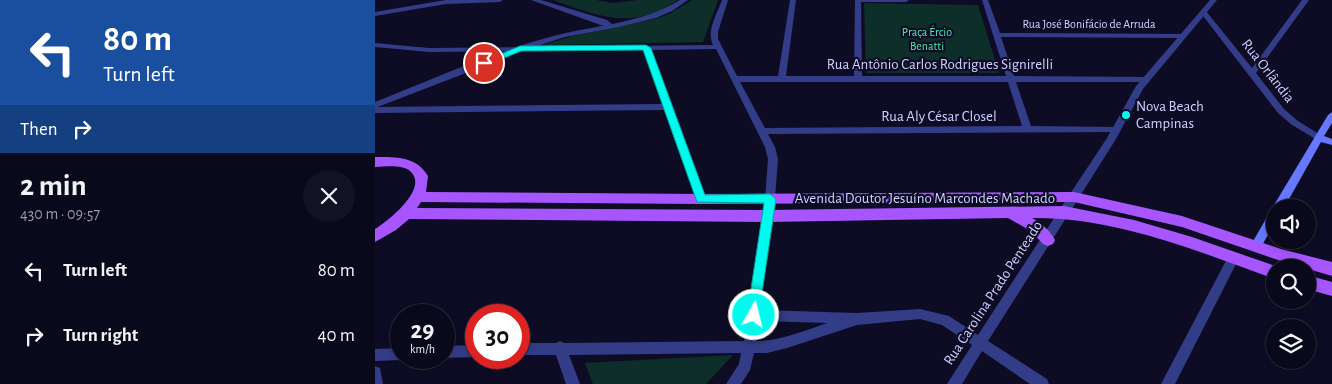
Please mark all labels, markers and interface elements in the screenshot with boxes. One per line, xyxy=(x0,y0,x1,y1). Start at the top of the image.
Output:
street label: Rua José Bonifácio de Arruda xyxy=(1022,18,1156,30)
icon: left xyxy=(20,20,85,85)
text: 80 m xyxy=(103,22,172,57)
park label: Praça Ércio Benatti xyxy=(902,25,952,52)
street label: Rua Orlândia xyxy=(1239,36,1297,106)
pin xyxy=(463,42,505,84)
icon: arrive xyxy=(470,49,498,77)
street label: Rua Antônio Carlos Rodrigues Signirelli xyxy=(827,57,1053,72)
text: Turn left xyxy=(103,63,175,85)
place label: Nova Beach Campinas xyxy=(1136,99,1204,131)
street label: Rua Aly César Closel xyxy=(881,109,997,124)
marker: Nova Beach Campinas xyxy=(1120,109,1132,121)
icon: right xyxy=(68,115,96,143)
text: Then xyxy=(20,120,58,139)
button: close xyxy=(303,170,355,222)
text: 2 min xyxy=(20,171,87,201)
street label: Avenida Doutor Jesuíno Marcondes Machado xyxy=(795,191,1055,206)
map controls xyxy=(1266,199,1316,369)
button: sound xyxy=(1266,199,1316,249)
text: 430 m · 09:57 xyxy=(20,206,100,222)
street label: Rua Carolina Prado Penteado xyxy=(941,218,1045,368)
icon: left xyxy=(20,257,48,285)
button: search xyxy=(1266,259,1316,309)
text: Turn left xyxy=(63,261,127,280)
text: 80 m xyxy=(318,261,355,280)
position arrow xyxy=(727,288,779,340)
speed limit sign: 30 xyxy=(465,304,530,369)
text: 29 xyxy=(411,318,434,343)
button: layers xyxy=(1266,319,1316,369)
icon: right xyxy=(20,322,48,350)
text: Turn right xyxy=(63,326,138,345)
text: 40 m xyxy=(317,326,355,345)
text: km/h xyxy=(410,343,435,355)

